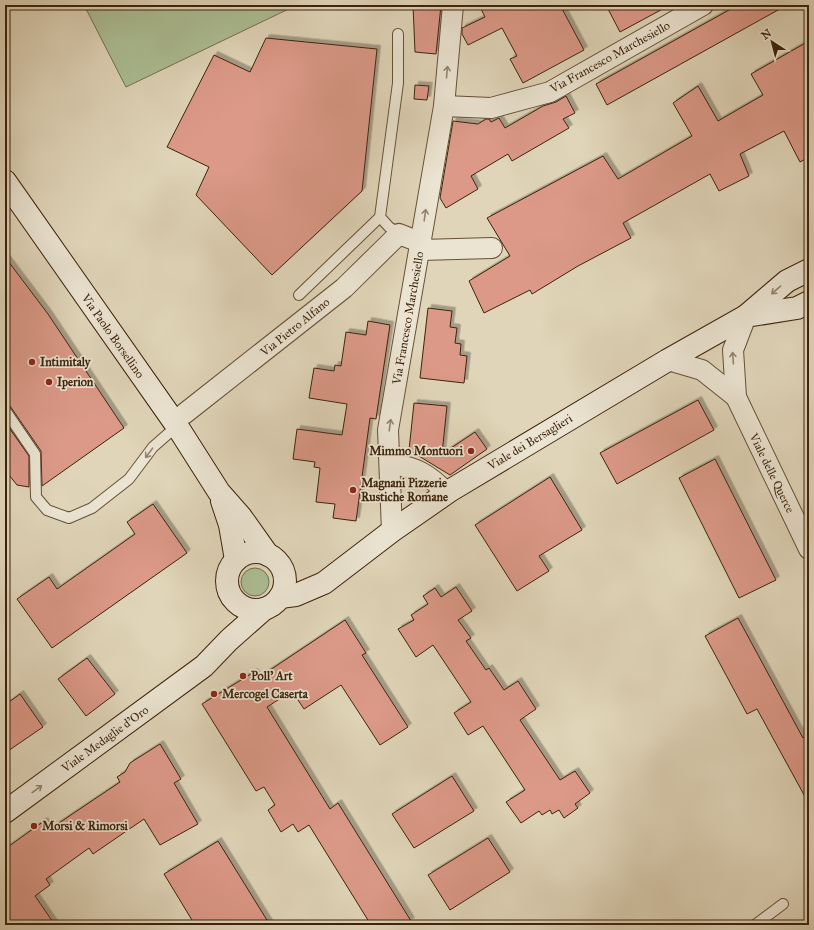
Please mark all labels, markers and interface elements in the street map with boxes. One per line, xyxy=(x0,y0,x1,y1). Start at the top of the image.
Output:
street label: Via Francesco Marchesiello xyxy=(547,18,672,96)
north arrow xyxy=(752,22,792,62)
text: N xyxy=(759,26,775,42)
one-way arrow xyxy=(443,66,451,79)
one-way arrow xyxy=(421,209,429,222)
street label: Via Francesco Marchesiello xyxy=(389,250,427,387)
one-way arrow xyxy=(771,285,781,295)
street label: Via Paolo Borsellino xyxy=(78,290,147,381)
street label: Via Pietro Alfano xyxy=(257,295,332,360)
one-way arrow xyxy=(730,352,737,365)
place label: Intimitaly xyxy=(40,355,92,370)
marker: Intimitaly xyxy=(27,357,37,367)
place label: Iperion xyxy=(57,375,94,390)
marker: Iperion xyxy=(44,377,54,387)
street label: Viale dei Bersaglieri xyxy=(484,411,576,474)
one-way arrow xyxy=(386,419,394,432)
street label: Viale delle Querce xyxy=(746,430,797,515)
place label: Mimmo Montuori xyxy=(369,444,464,458)
marker: Mimmo Montuori xyxy=(466,446,476,456)
one-way arrow xyxy=(144,447,153,458)
place label: Magnani Pizzerie Rustiche Romane xyxy=(361,476,448,504)
marker: Magnani Pizzerie Rustiche Romane xyxy=(348,485,358,495)
place label: Poll' Art xyxy=(251,669,293,683)
marker: Poll' Art xyxy=(238,671,248,681)
place label: Mercogel Caserta xyxy=(222,687,309,702)
marker: Mercogel Caserta xyxy=(209,689,219,699)
street label: Viale Medaglie d'Oro xyxy=(58,703,152,777)
one-way arrow xyxy=(31,785,42,793)
place label: Morsi & Rimorsi xyxy=(42,819,129,833)
marker: Morsi & Rimorsi xyxy=(29,821,39,831)

